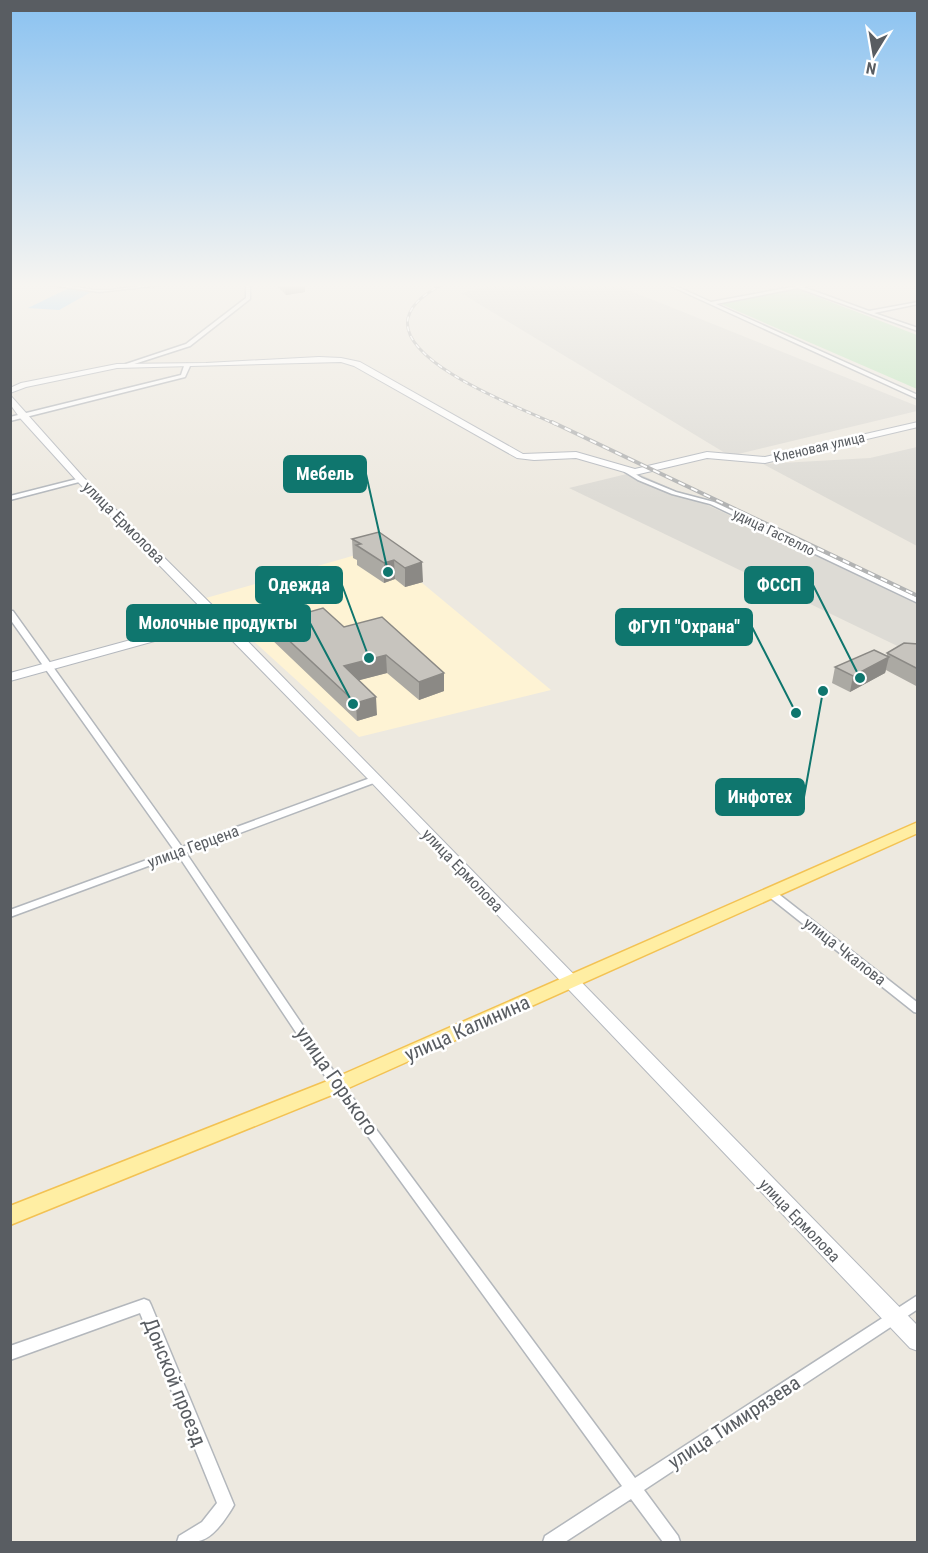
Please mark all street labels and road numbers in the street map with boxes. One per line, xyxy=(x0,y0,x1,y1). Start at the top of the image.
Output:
street label: Кленовая улица xyxy=(772,429,866,465)
street label: улица Ермолова xyxy=(79,477,169,567)
street label: удица Гастелло xyxy=(730,505,818,559)
street label: улица Герцена xyxy=(145,821,241,872)
street label: улица Ермолова xyxy=(418,825,507,916)
street label: улица Чкалова xyxy=(800,913,890,989)
street label: улица Калинина xyxy=(401,990,533,1066)
street label: улица Горького xyxy=(291,1022,383,1140)
street label: улица Ермолова xyxy=(755,1175,844,1266)
street label: Донской проезд xyxy=(138,1314,212,1450)
street label: улица Тимирязева xyxy=(663,1370,805,1474)

